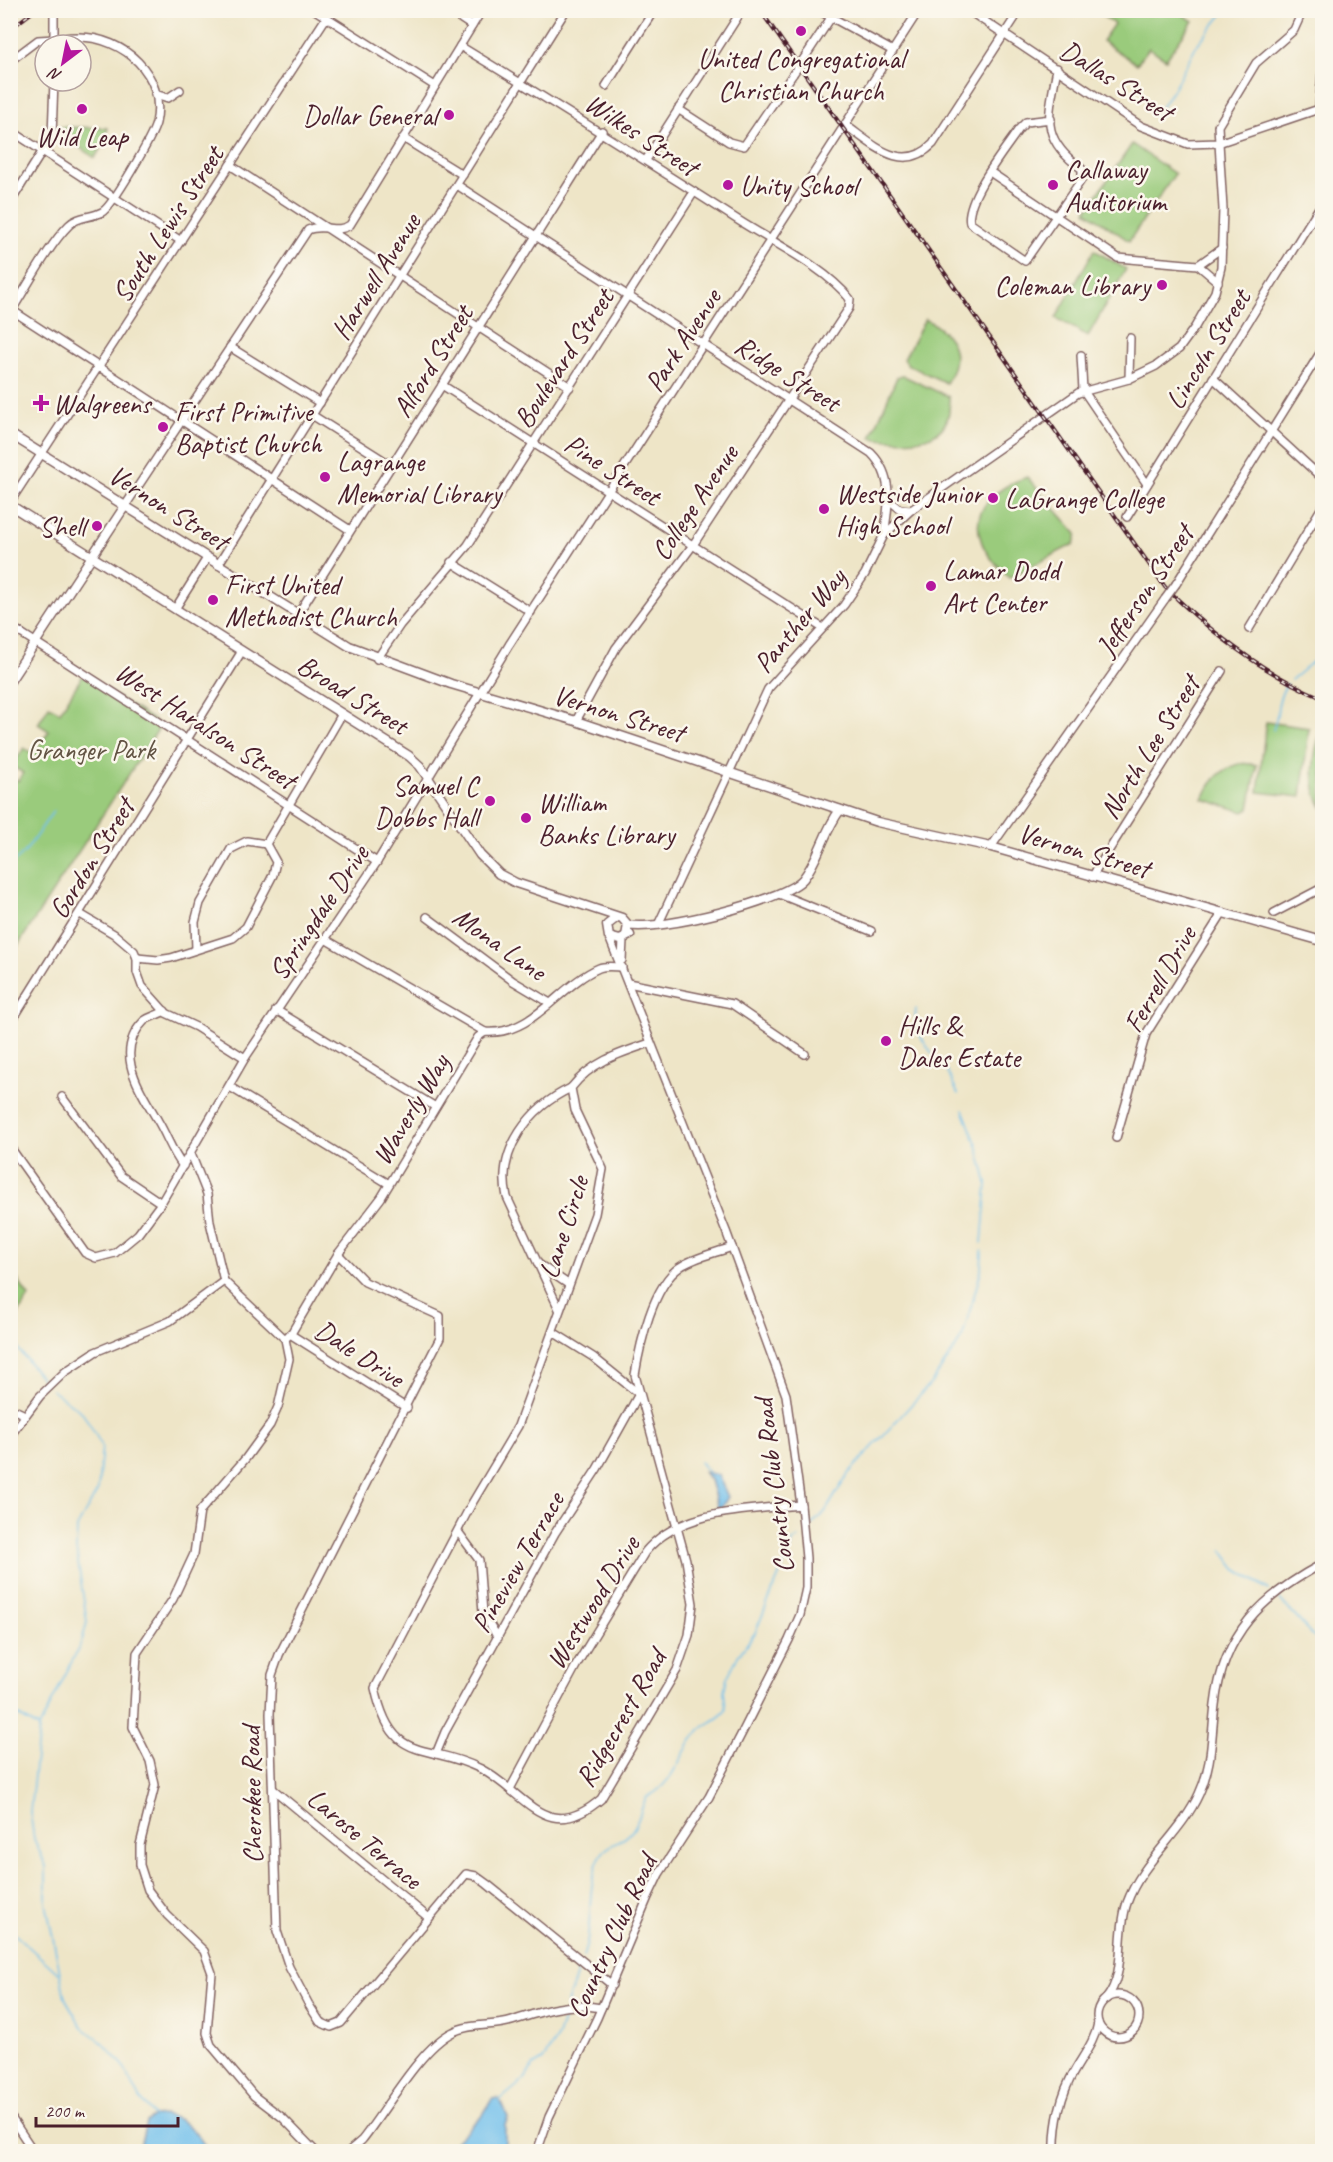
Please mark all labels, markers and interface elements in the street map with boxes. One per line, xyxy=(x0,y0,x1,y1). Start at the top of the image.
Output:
marker: United Congregational Christian Church xyxy=(794,24,808,38)
street label: Dallas Street xyxy=(1054,32,1183,131)
north arrow xyxy=(33,33,93,93)
place label: United Congregational Christian Church xyxy=(698,41,909,108)
text: N xyxy=(43,62,65,86)
street label: Wilkes Street xyxy=(579,85,708,186)
place label: Dollar General xyxy=(303,98,442,133)
marker: Wild Leap xyxy=(75,102,89,116)
marker: Dollar General xyxy=(442,108,456,122)
place label: Wild Leap xyxy=(36,119,130,154)
street label: South Lewis Street xyxy=(104,137,232,309)
place label: Callaway Auditorium xyxy=(1065,152,1168,219)
place label: Unity School xyxy=(740,168,862,203)
marker: Unity School xyxy=(721,178,735,192)
marker: Callaway Auditorium xyxy=(1046,178,1060,192)
street label: Harwell Avenue xyxy=(323,205,429,346)
place label: Coleman Library xyxy=(995,268,1152,303)
marker: Coleman Library xyxy=(1155,278,1169,292)
street label: Boulevard Street xyxy=(506,280,623,434)
street label: Park Avenue xyxy=(636,281,730,398)
street label: Lincoln Street xyxy=(1157,281,1259,415)
street label: Alford Street xyxy=(384,297,482,424)
street label: Ridge Street xyxy=(729,327,849,421)
place label: Walgreens xyxy=(53,386,153,421)
place label: First Primitive Baptist Church xyxy=(175,394,323,461)
marker: Walgreens xyxy=(34,396,48,410)
marker: First Primitive Baptist Church xyxy=(156,420,170,434)
street label: Pine Street xyxy=(558,425,670,515)
street label: College Avenue xyxy=(643,436,747,567)
place label: Lagrange Memorial Library xyxy=(337,444,504,511)
street label: Vernon Street xyxy=(102,457,238,560)
marker: Lagrange Memorial Library xyxy=(318,470,332,484)
place label: Westside Junior High School xyxy=(836,476,984,543)
place label: LaGrange College xyxy=(1005,481,1165,516)
marker: LaGrange College xyxy=(986,491,1000,505)
marker: Westside Junior High School xyxy=(817,502,831,516)
place label: Shell xyxy=(39,509,90,544)
street label: Jefferson Street xyxy=(1087,515,1203,664)
marker: Shell xyxy=(90,519,104,533)
place label: Lamar Dodd Art Center xyxy=(943,553,1063,620)
street label: Panther Way xyxy=(746,559,855,680)
place label: First United Methodist Church xyxy=(225,567,397,634)
marker: Lamar Dodd Art Center xyxy=(924,579,938,593)
marker: First United Methodist Church xyxy=(206,593,220,607)
street label: Broad Street xyxy=(291,647,417,744)
street label: West Haralson Street xyxy=(109,654,306,799)
street label: North Lee Street xyxy=(1092,666,1209,825)
street label: Vernon Street xyxy=(549,677,692,751)
park label: Granger Park xyxy=(27,732,157,767)
place label: Samuel C Dobbs Hall xyxy=(374,768,483,835)
place label: William Banks Library xyxy=(538,785,677,852)
street label: Gordon Street xyxy=(41,789,144,925)
marker: Samuel C Dobbs Hall xyxy=(483,794,497,808)
marker: William Banks Library xyxy=(519,811,533,825)
street label: Vernon Street xyxy=(1014,815,1157,887)
street label: Springdale Drive xyxy=(261,837,377,986)
street label: Mona Lane xyxy=(446,899,555,989)
street label: Ferrell Drive xyxy=(1115,918,1205,1039)
place label: Hills & Dales Estate xyxy=(898,1008,1022,1075)
marker: Hills & Dales Estate xyxy=(879,1034,893,1048)
street label: Waverly Way xyxy=(364,1046,458,1171)
street label: Lane Circle xyxy=(530,1170,597,1283)
street label: Dale Drive xyxy=(309,1312,412,1396)
street label: Country Club Road xyxy=(745,1393,802,1575)
street label: Pineview Terrace xyxy=(463,1484,573,1639)
street label: Westwood Drive xyxy=(538,1528,648,1675)
street label: Ridgecrest Road xyxy=(567,1640,676,1793)
street label: Cherokee Road xyxy=(233,1722,270,1864)
street label: Larose Terrace xyxy=(300,1780,431,1898)
street label: Country Club Road xyxy=(559,1846,666,2023)
scale bar xyxy=(36,2090,178,2128)
text: 200 m xyxy=(45,2100,86,2122)

